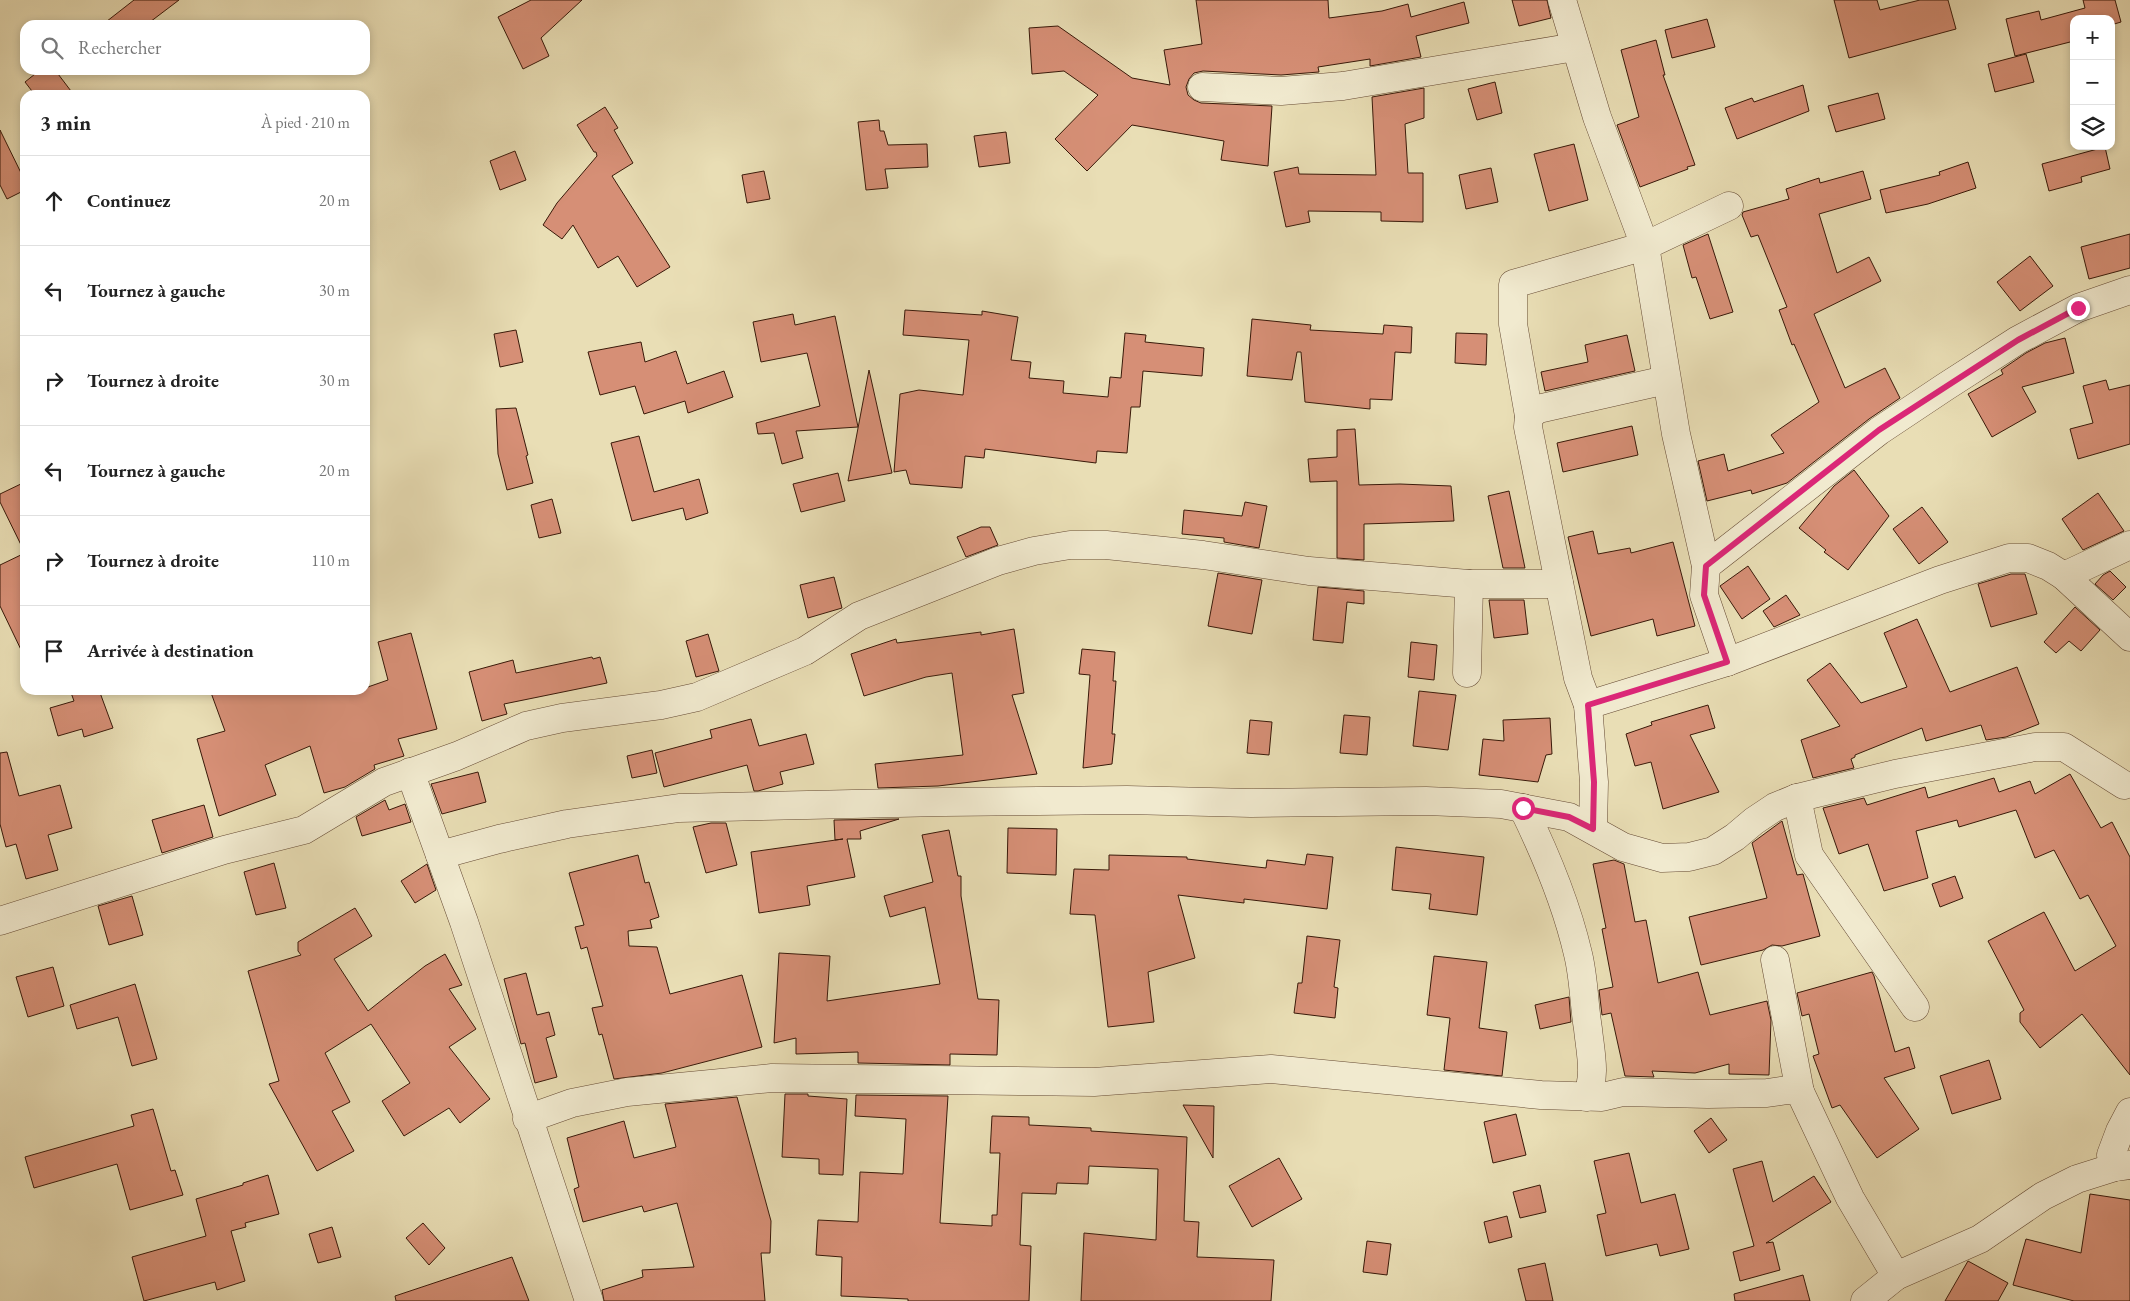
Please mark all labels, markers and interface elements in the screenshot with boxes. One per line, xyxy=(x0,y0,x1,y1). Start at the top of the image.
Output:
map controls xyxy=(2070,15,2115,150)
button: + xyxy=(2070,15,2115,60)
search box xyxy=(20,20,370,75)
icon: search xyxy=(38,34,66,62)
text: Rechercher xyxy=(78,35,161,60)
button: − xyxy=(2070,60,2115,105)
button: layers xyxy=(2070,105,2115,150)
text: 3 min xyxy=(40,109,91,136)
text: À pied · 210 m xyxy=(261,112,350,133)
icon: ahead xyxy=(40,187,68,215)
text: Continuez xyxy=(87,188,171,213)
text: 20 m xyxy=(319,190,350,211)
icon: left xyxy=(40,277,68,305)
text: Tournez à gauche xyxy=(87,278,225,303)
text: 30 m xyxy=(319,280,350,301)
route end xyxy=(2067,297,2090,320)
icon: right xyxy=(40,367,68,395)
text: Tournez à droite xyxy=(87,368,219,393)
text: 30 m xyxy=(319,370,350,391)
icon: left xyxy=(40,457,68,485)
text: Tournez à gauche xyxy=(87,458,225,483)
text: 20 m xyxy=(319,460,350,481)
icon: right xyxy=(40,547,68,575)
text: Tournez à droite xyxy=(87,548,219,573)
text: 110 m xyxy=(311,550,350,571)
icon: arrive xyxy=(40,637,68,665)
text: Arrivée à destination xyxy=(87,638,254,663)
route start xyxy=(1512,797,1535,820)

